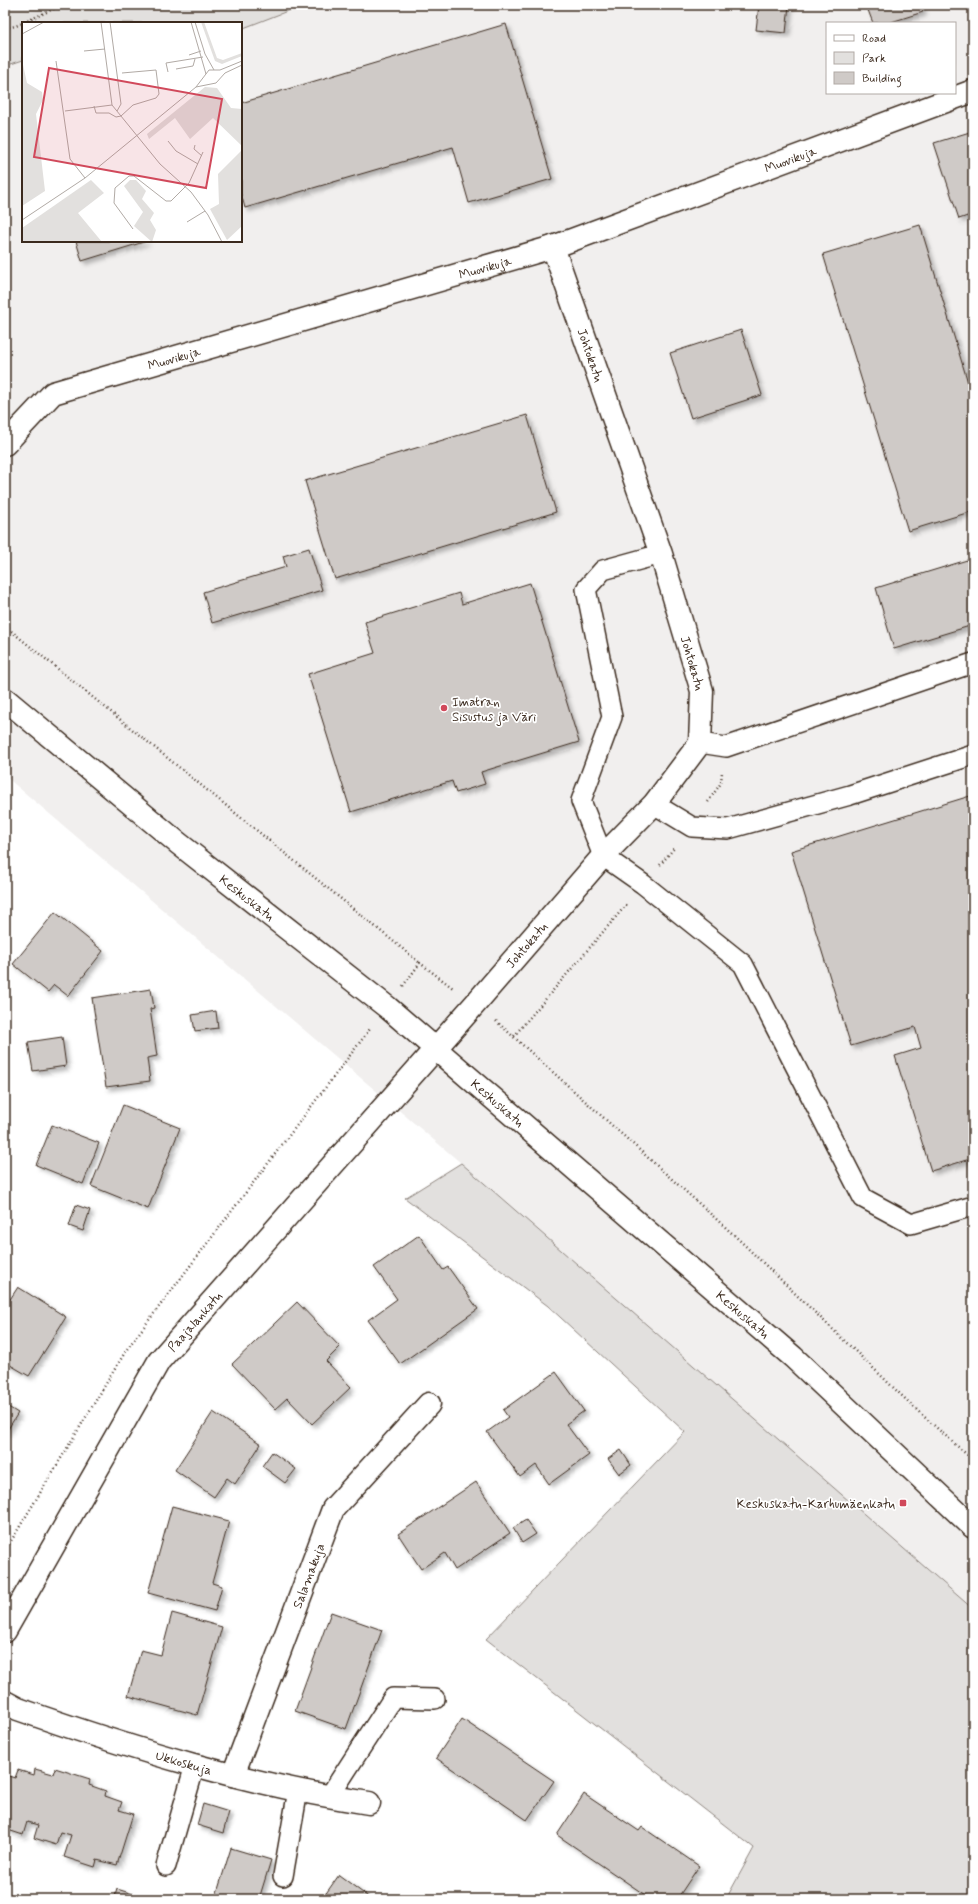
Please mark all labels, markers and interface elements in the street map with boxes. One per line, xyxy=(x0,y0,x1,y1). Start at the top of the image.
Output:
inset map xyxy=(22,22,242,242)
legend xyxy=(826,22,956,94)
text: Road xyxy=(862,31,886,47)
text: Park xyxy=(862,51,886,67)
text: Building xyxy=(862,71,902,88)
street label: Muovikuja xyxy=(762,143,819,178)
street label: Muovikuja xyxy=(457,253,514,284)
street label: Johtokatu xyxy=(572,326,607,385)
street label: Muovikuja xyxy=(146,343,203,375)
street label: Johtokatu xyxy=(676,634,708,693)
place label: Imatran Sisustus ja Väri xyxy=(452,694,536,726)
marker: Imatran Sisustus ja Väri xyxy=(439,703,449,713)
street label: Keskuskatu xyxy=(215,872,278,926)
street label: Johtokatu xyxy=(503,919,552,972)
street label: Keskuskatu xyxy=(466,1076,527,1132)
street label: Keskuskatu xyxy=(712,1287,773,1343)
street label: Paajalankatu xyxy=(164,1288,227,1356)
place label: Keskuskatu-Karhumäenkatu xyxy=(736,1496,895,1513)
marker: Keskuskatu-Karhumäenkatu xyxy=(898,1498,908,1508)
street label: Salamakuja xyxy=(289,1541,329,1611)
street label: Ukkoskuja xyxy=(153,1747,214,1780)

